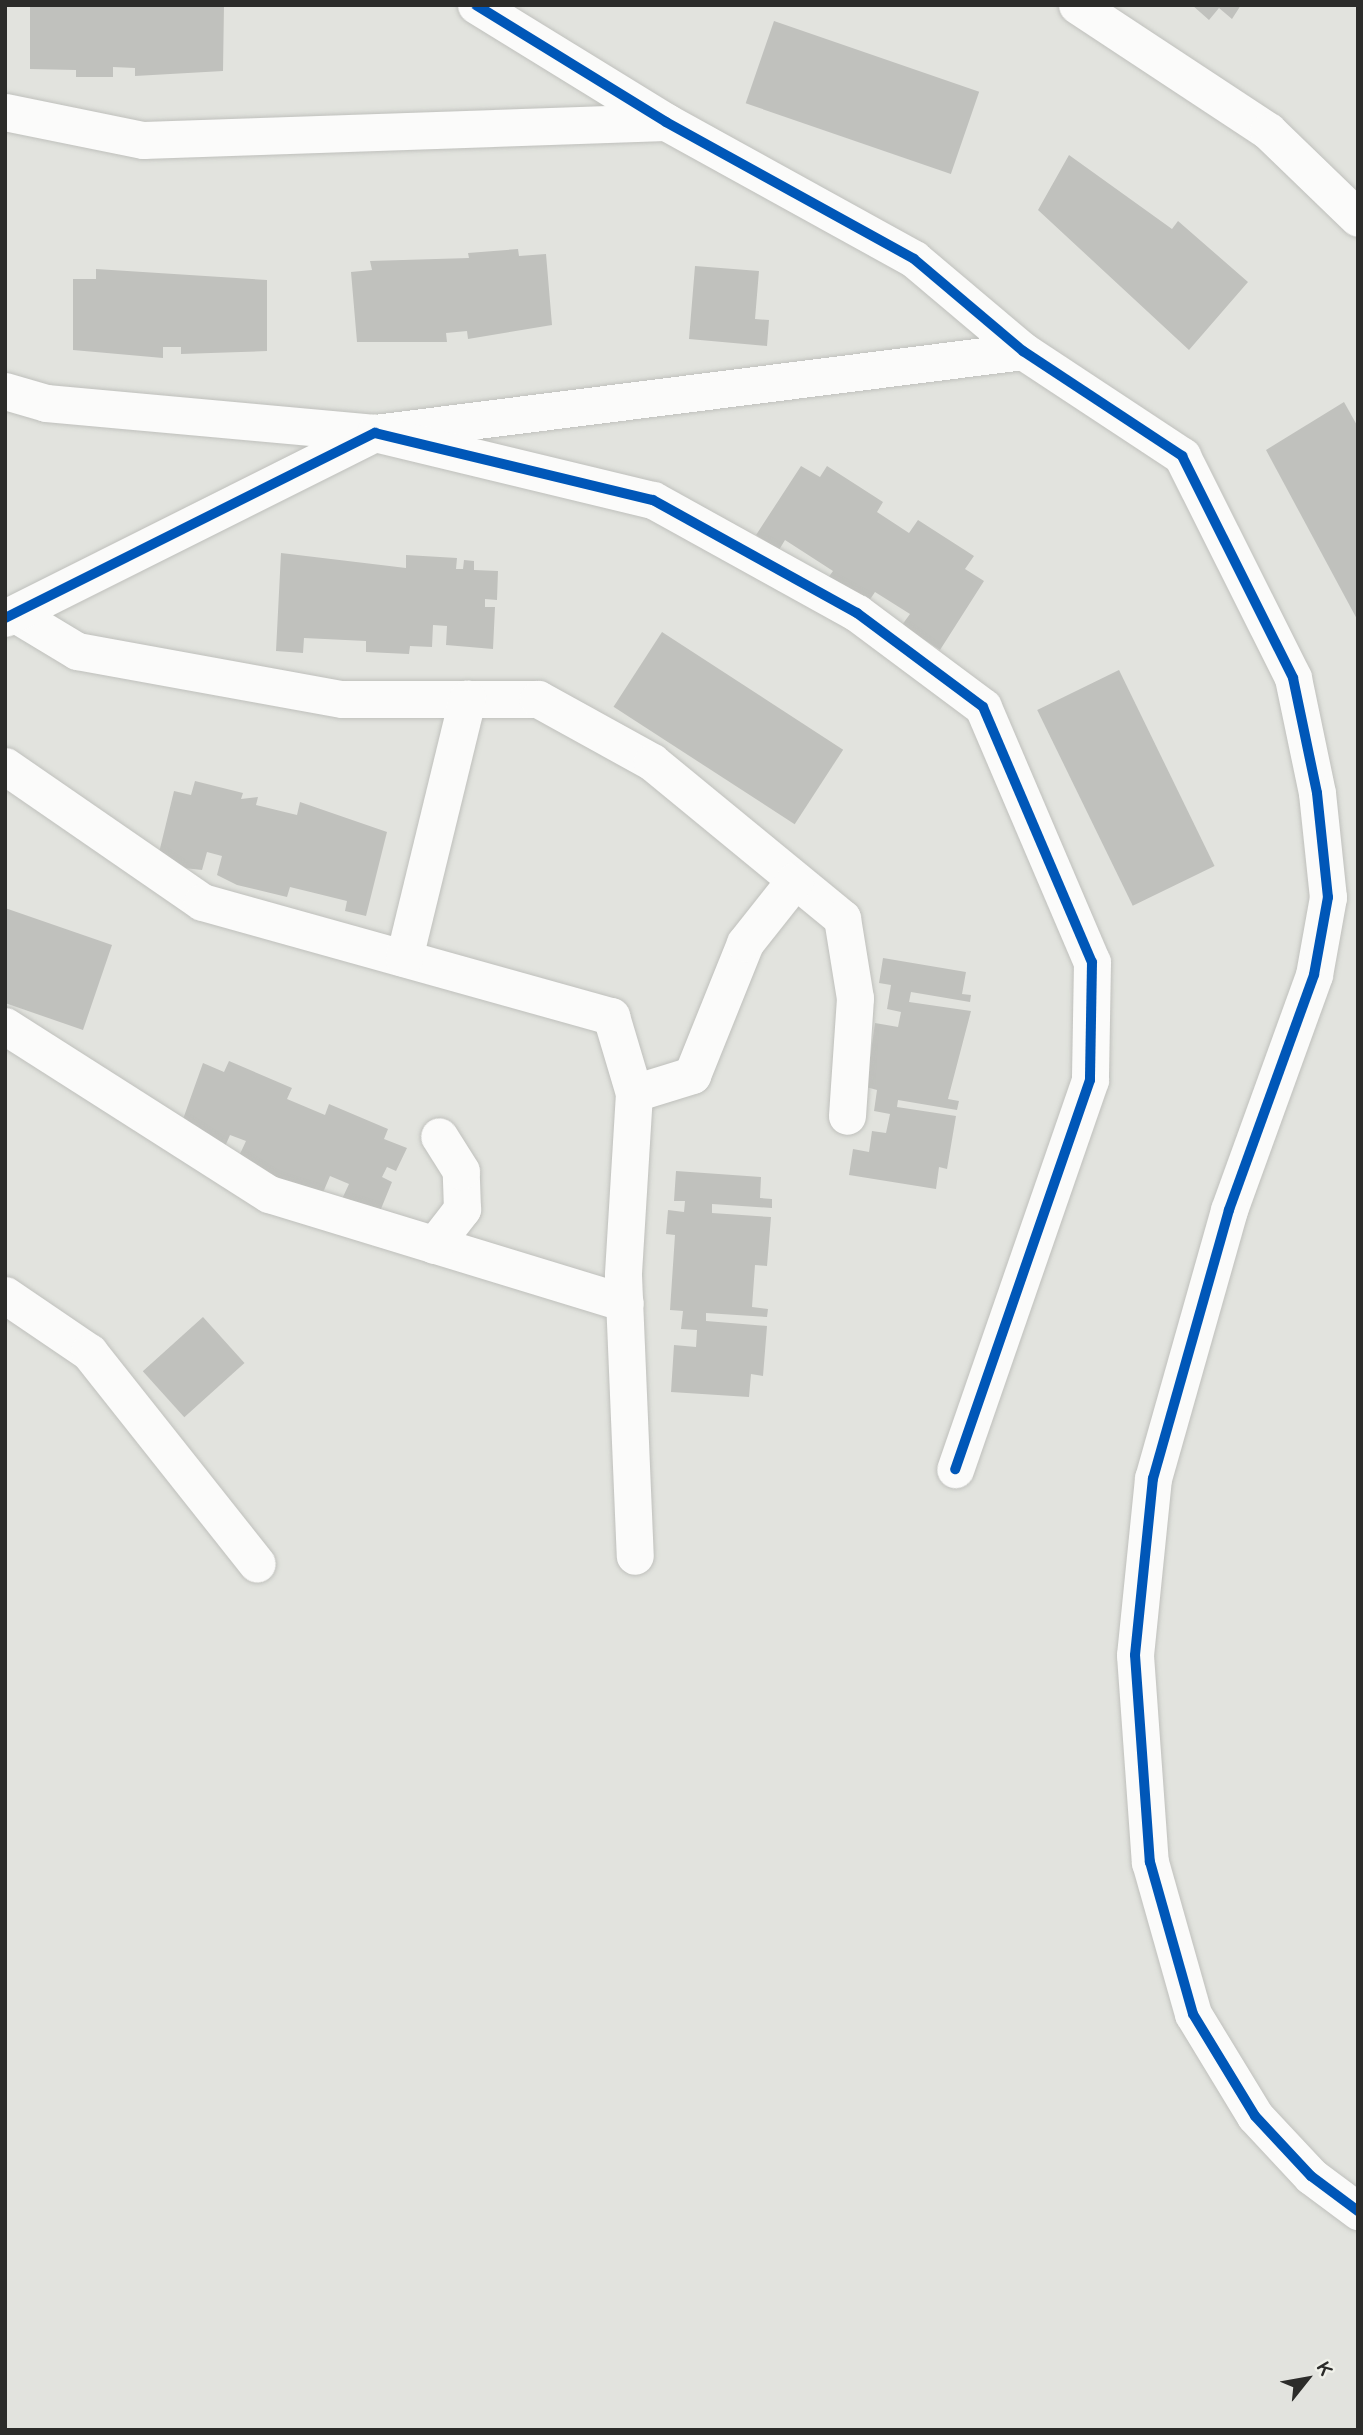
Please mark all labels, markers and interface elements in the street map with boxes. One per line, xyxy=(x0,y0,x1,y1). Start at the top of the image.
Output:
north arrow xyxy=(1272,2344,1342,2414)
text: K xyxy=(1312,2357,1338,2380)

